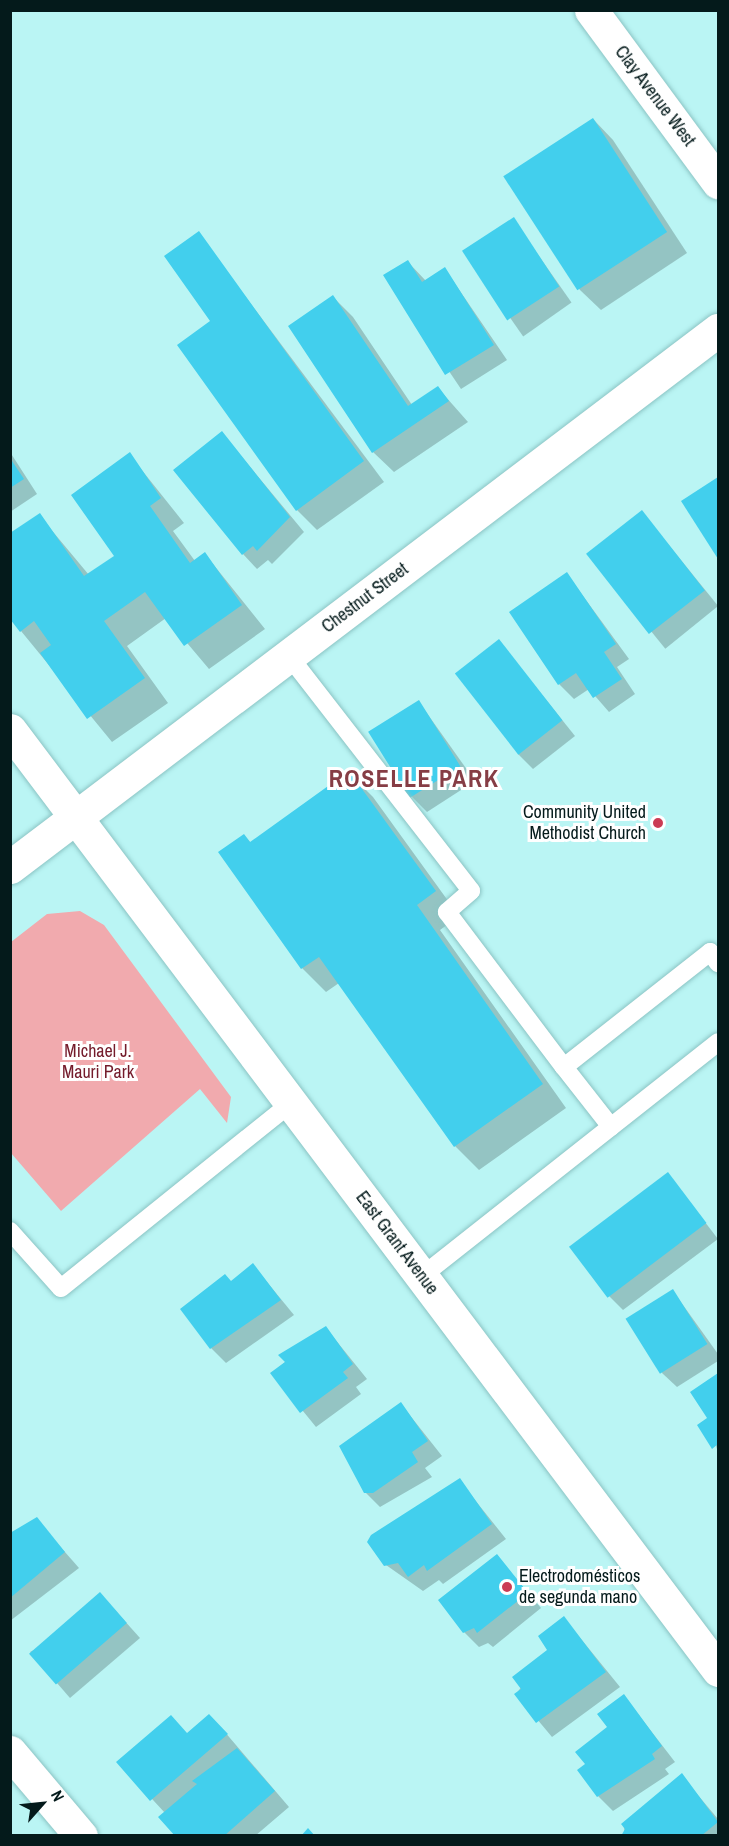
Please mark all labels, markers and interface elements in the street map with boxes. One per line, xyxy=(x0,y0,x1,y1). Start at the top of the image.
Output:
street label: Clay Avenue West xyxy=(610,41,700,151)
street label: Chestnut Street xyxy=(318,559,412,637)
district label: ROSELLE PARK xyxy=(329,765,499,793)
place label: Community United Methodist Church xyxy=(523,802,646,844)
marker: Community United Methodist Church xyxy=(651,816,665,830)
park label: Michael J. Mauri Park xyxy=(62,1041,134,1084)
street label: East Grant Avenue xyxy=(351,1187,443,1299)
place label: Electrodomésticos de segunda mano xyxy=(519,1566,640,1608)
marker: Electrodomésticos de segunda mano xyxy=(500,1580,514,1594)
north arrow xyxy=(12,1774,72,1834)
text: N xyxy=(46,1787,70,1805)

